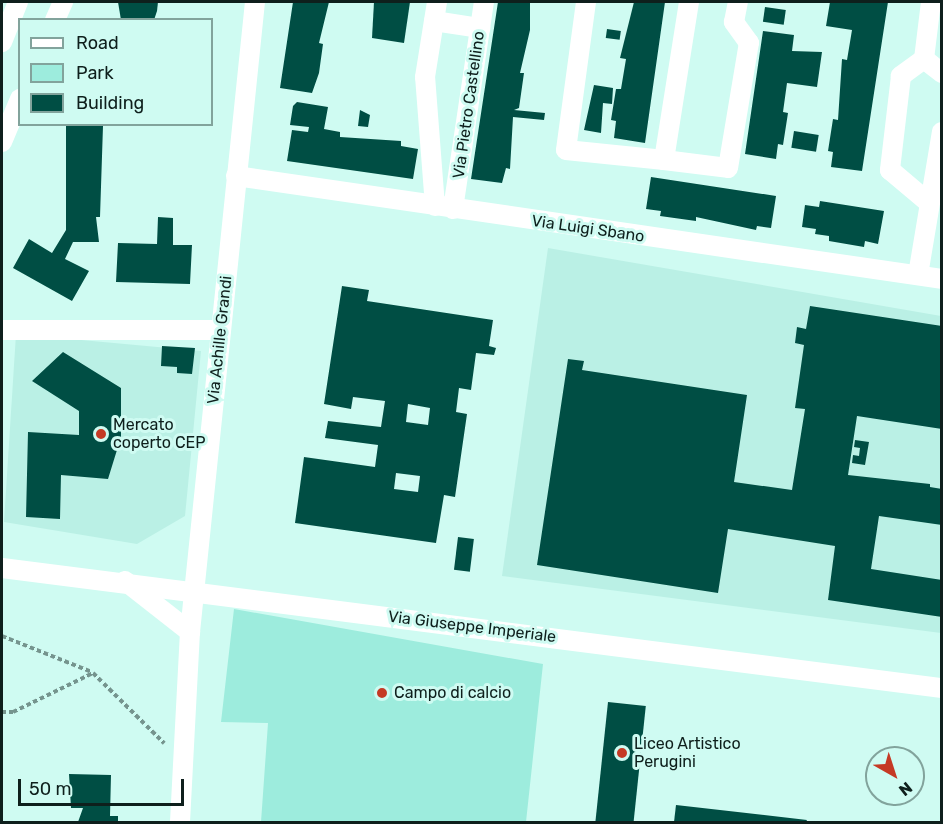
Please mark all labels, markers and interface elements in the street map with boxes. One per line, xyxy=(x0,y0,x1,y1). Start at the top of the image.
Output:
legend xyxy=(18,18,213,126)
street label: Via Pietro Castellino xyxy=(449,30,489,180)
text: Road xyxy=(76,32,119,54)
text: Park xyxy=(76,62,113,84)
text: Building xyxy=(76,92,144,114)
street label: Via Luigi Sbano xyxy=(530,212,646,246)
street label: Via Achille Grandi xyxy=(204,275,236,405)
place label: Mercato coperto CEP xyxy=(113,415,206,453)
marker: Mercato coperto CEP xyxy=(94,427,108,441)
street label: Via Giuseppe Imperiale xyxy=(387,607,557,647)
place label: Campo di calcio xyxy=(394,683,511,703)
marker: Campo di calcio xyxy=(375,686,389,700)
place label: Liceo Artistico Perugini xyxy=(634,734,741,772)
marker: Liceo Artistico Perugini xyxy=(615,746,629,760)
north arrow xyxy=(865,746,925,806)
scale bar xyxy=(21,767,188,805)
text: 50 m xyxy=(29,778,72,800)
text: N xyxy=(895,778,916,800)

